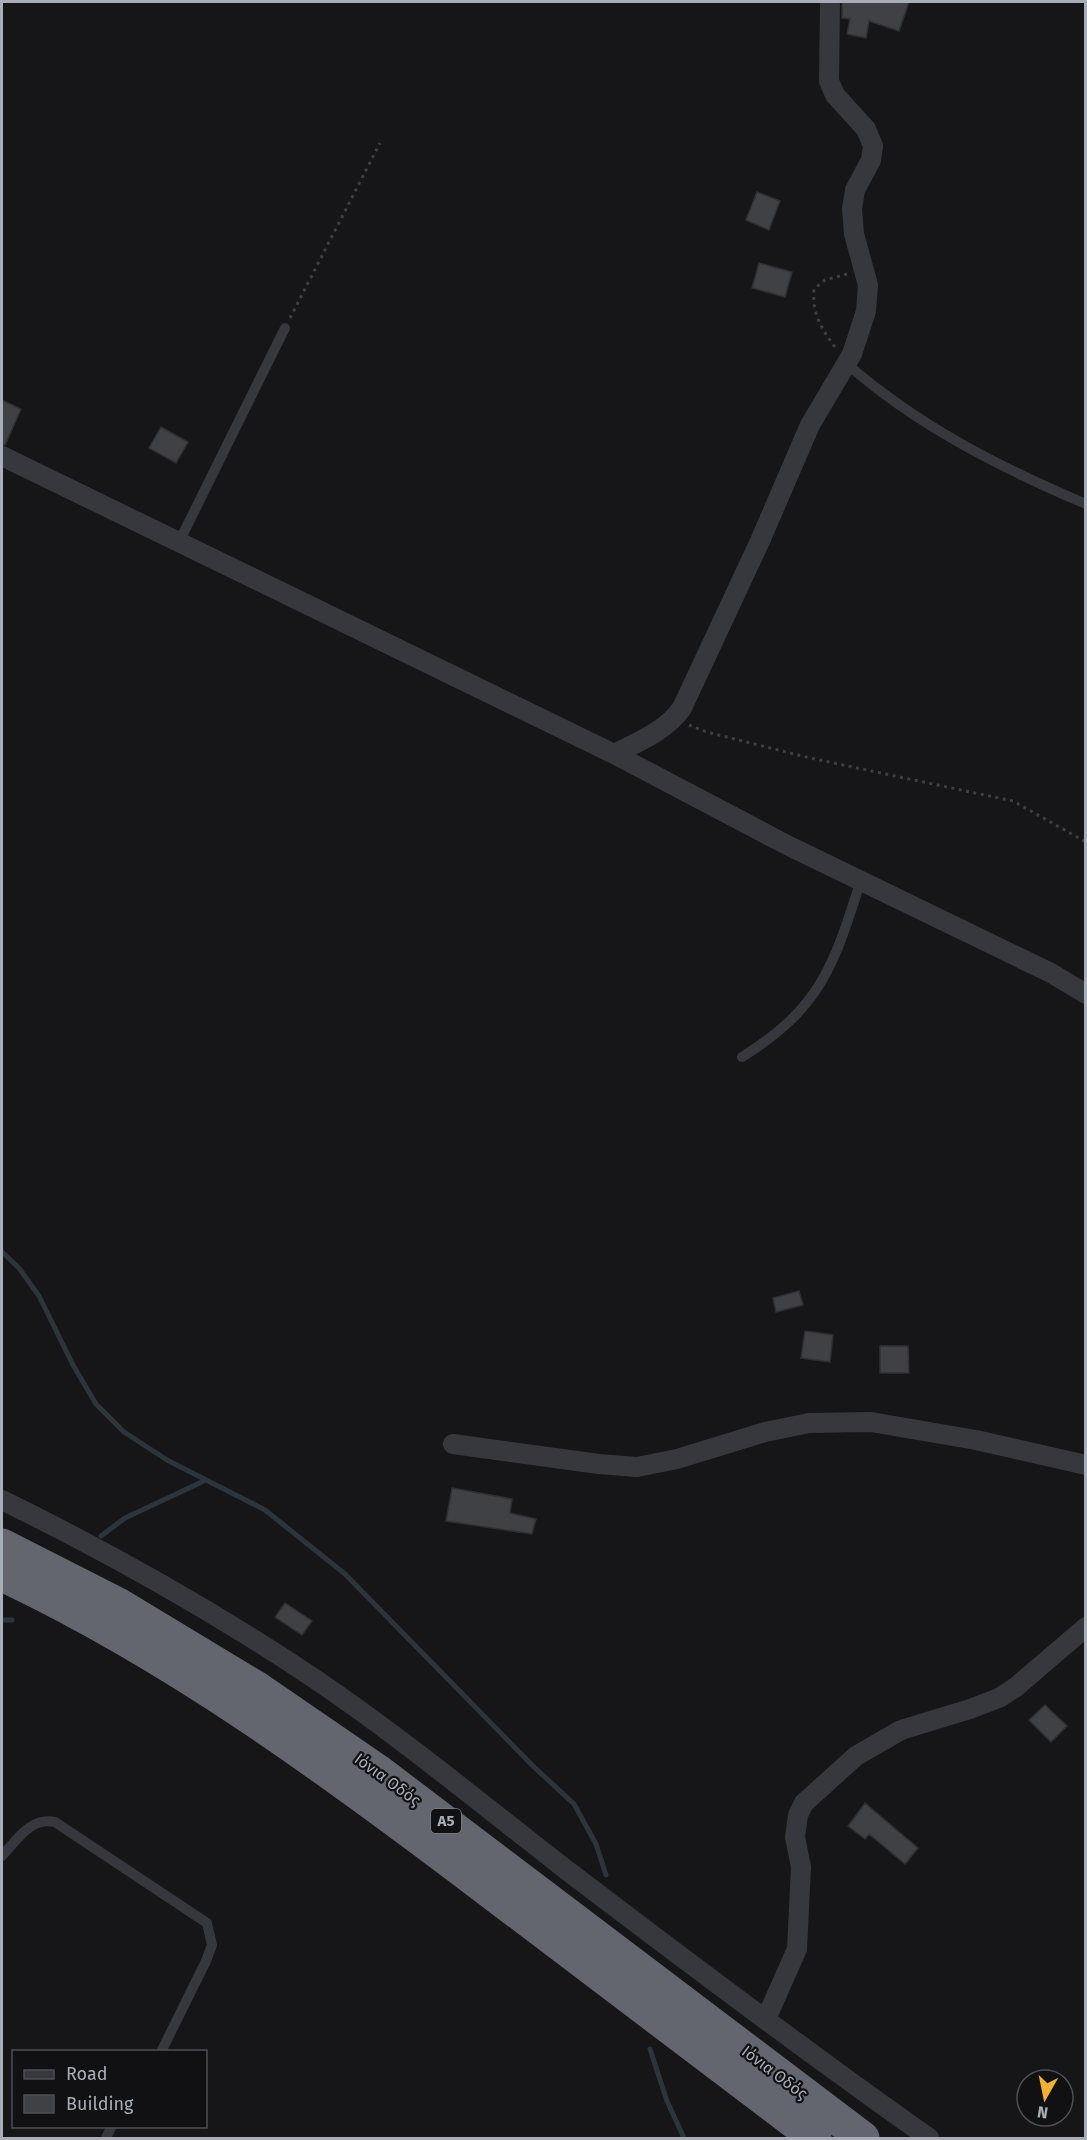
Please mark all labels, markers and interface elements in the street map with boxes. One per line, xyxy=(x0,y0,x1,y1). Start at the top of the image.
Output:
street label: Ιόνια Οδός xyxy=(351,1749,425,1810)
road number: Α5 xyxy=(431,1809,461,1833)
street label: Ιόνια Οδός xyxy=(738,2042,812,2104)
legend xyxy=(12,2050,207,2128)
text: Road xyxy=(66,2063,108,2085)
north arrow xyxy=(1015,2068,1075,2128)
text: Building xyxy=(66,2093,134,2115)
text: N xyxy=(1036,2102,1049,2123)

